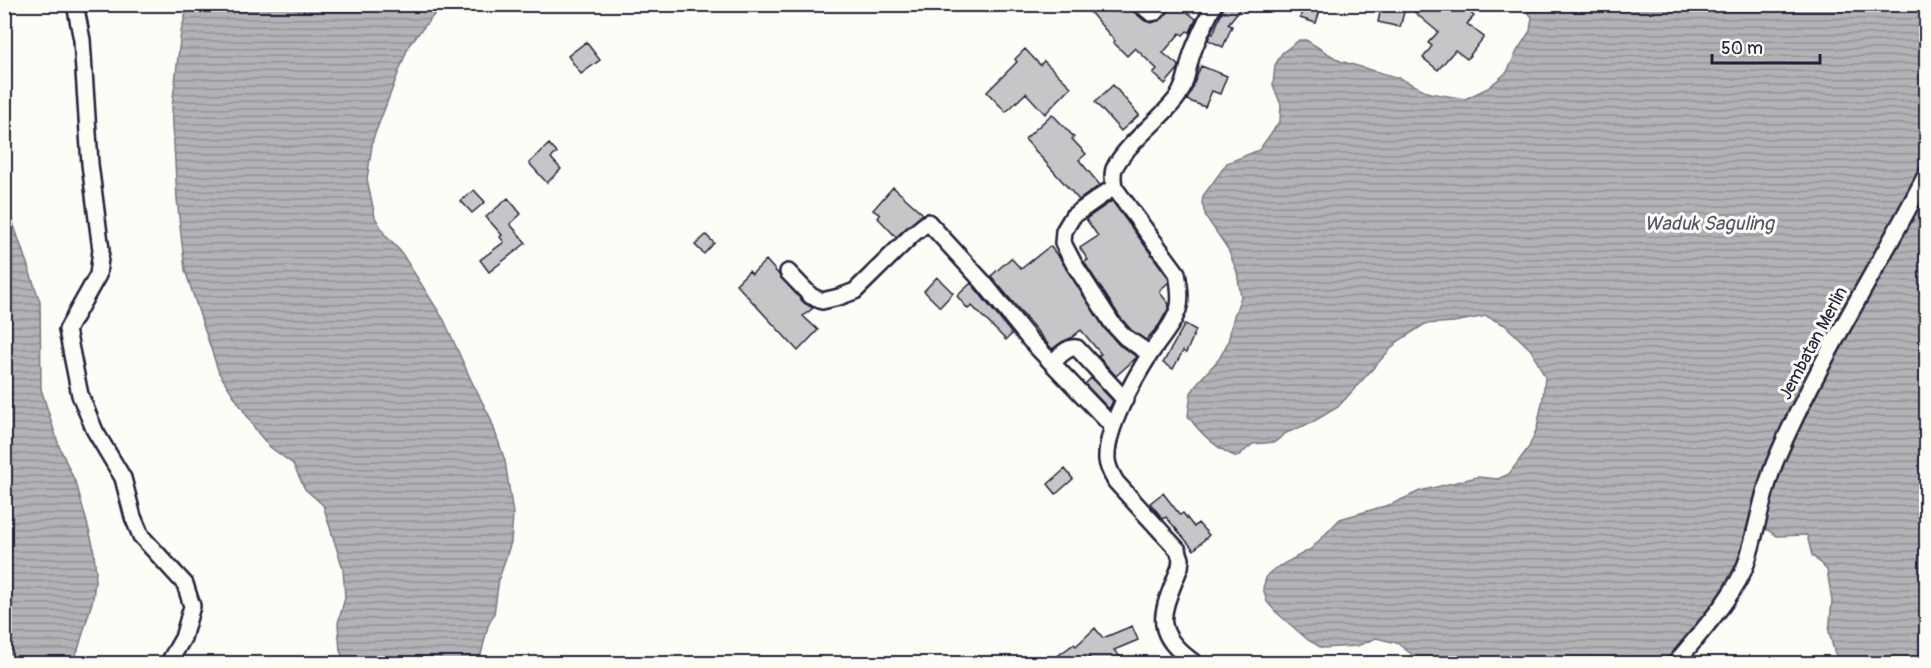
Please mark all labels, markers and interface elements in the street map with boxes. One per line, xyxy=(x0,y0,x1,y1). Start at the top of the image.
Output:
scale bar xyxy=(1712,27,1820,65)
text: 50 m xyxy=(1721,37,1763,60)
water label: Waduk Saguling xyxy=(1644,211,1776,236)
street label: Jembatan Merlin xyxy=(1774,283,1853,404)

